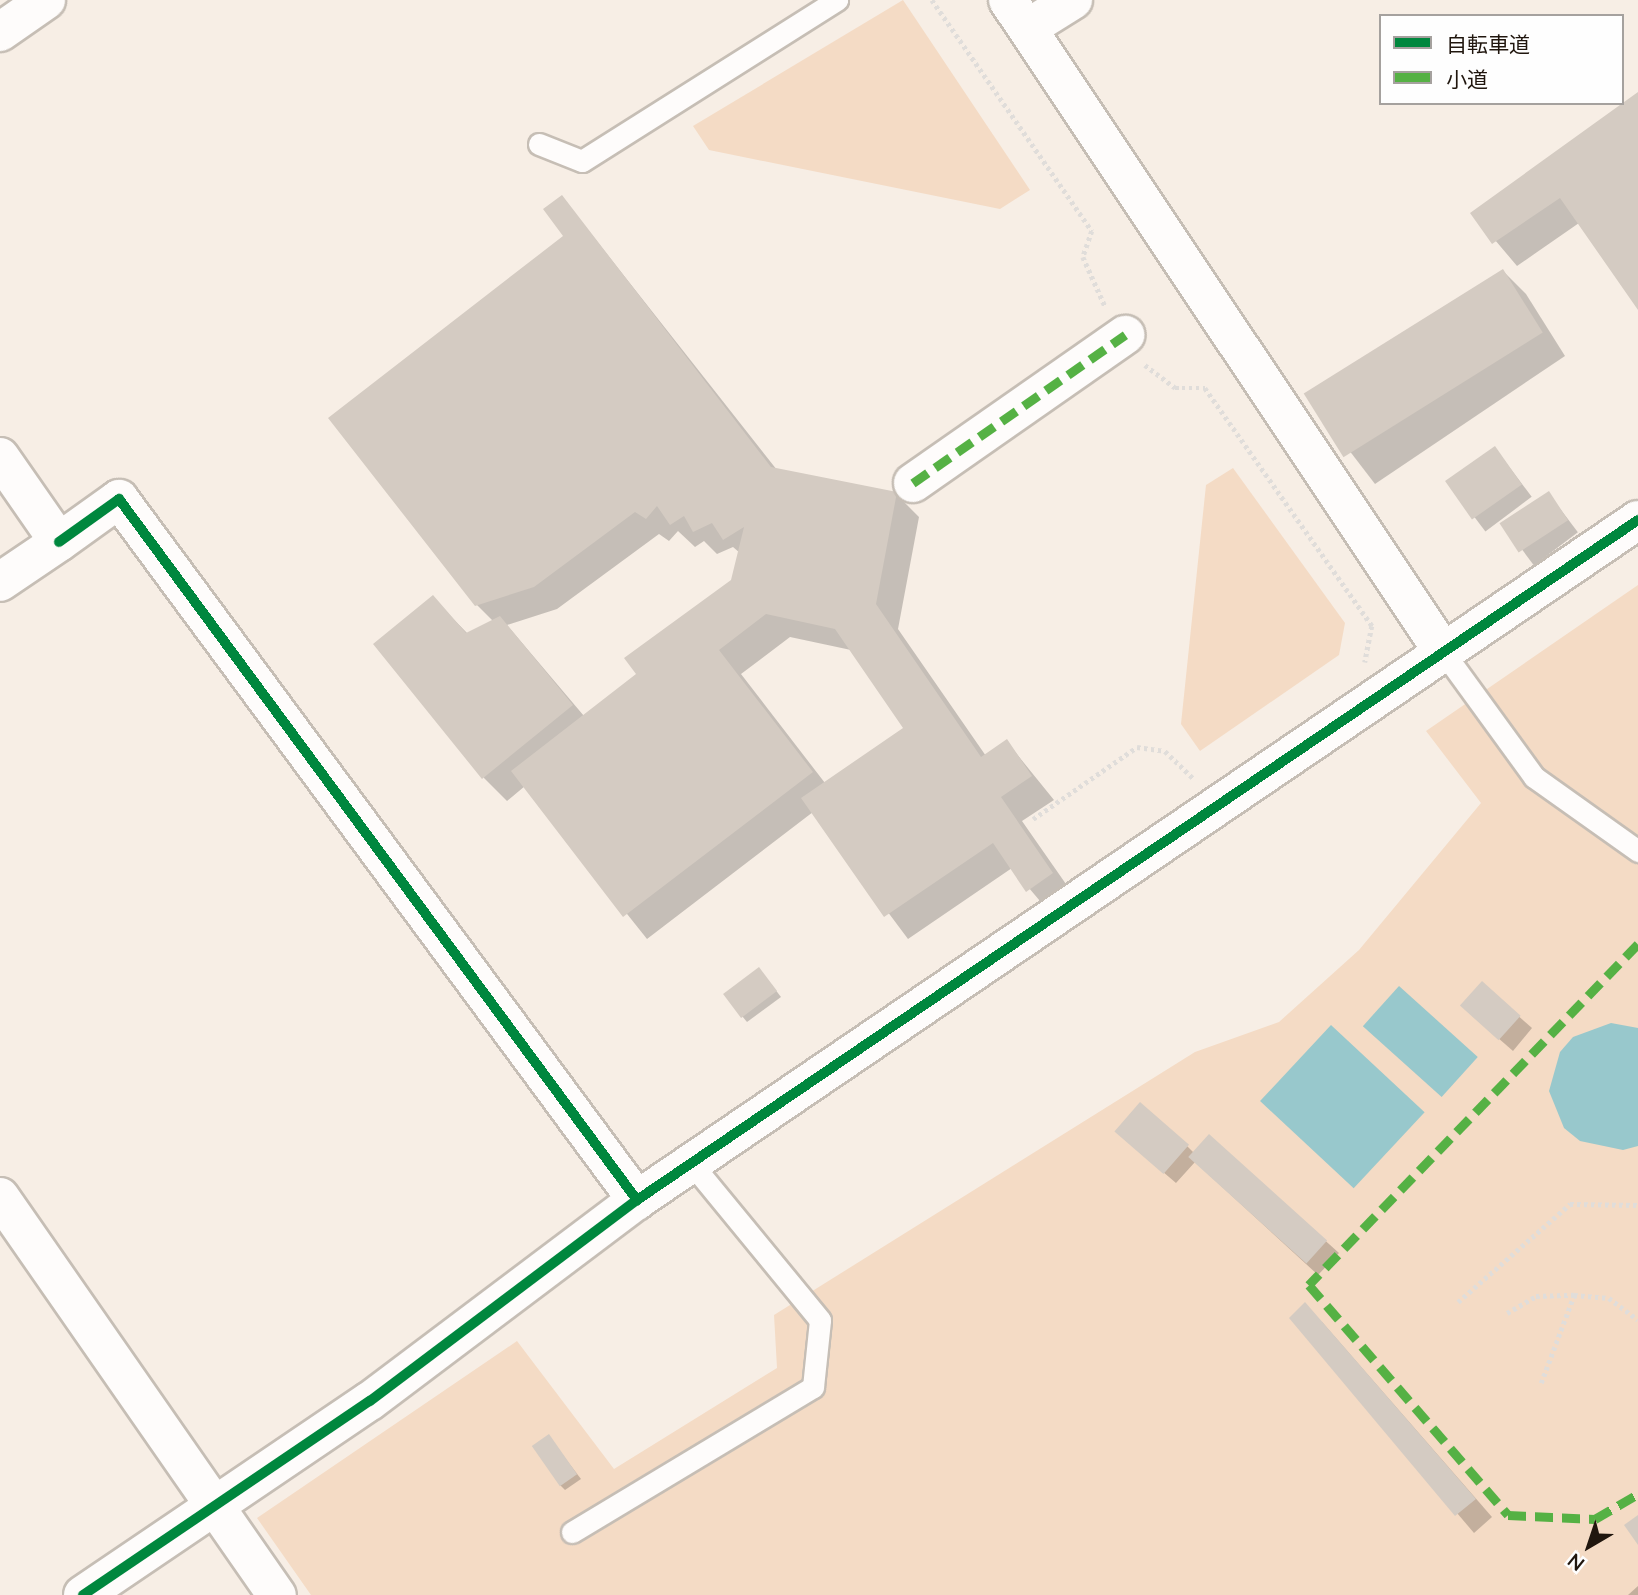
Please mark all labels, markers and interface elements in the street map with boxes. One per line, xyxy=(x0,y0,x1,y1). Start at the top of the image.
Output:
legend xyxy=(1379,14,1624,105)
text: 自転車道 xyxy=(1446,31,1530,56)
text: 小道 xyxy=(1446,66,1488,91)
north arrow xyxy=(1554,1511,1624,1581)
text: N xyxy=(1563,1549,1588,1576)

